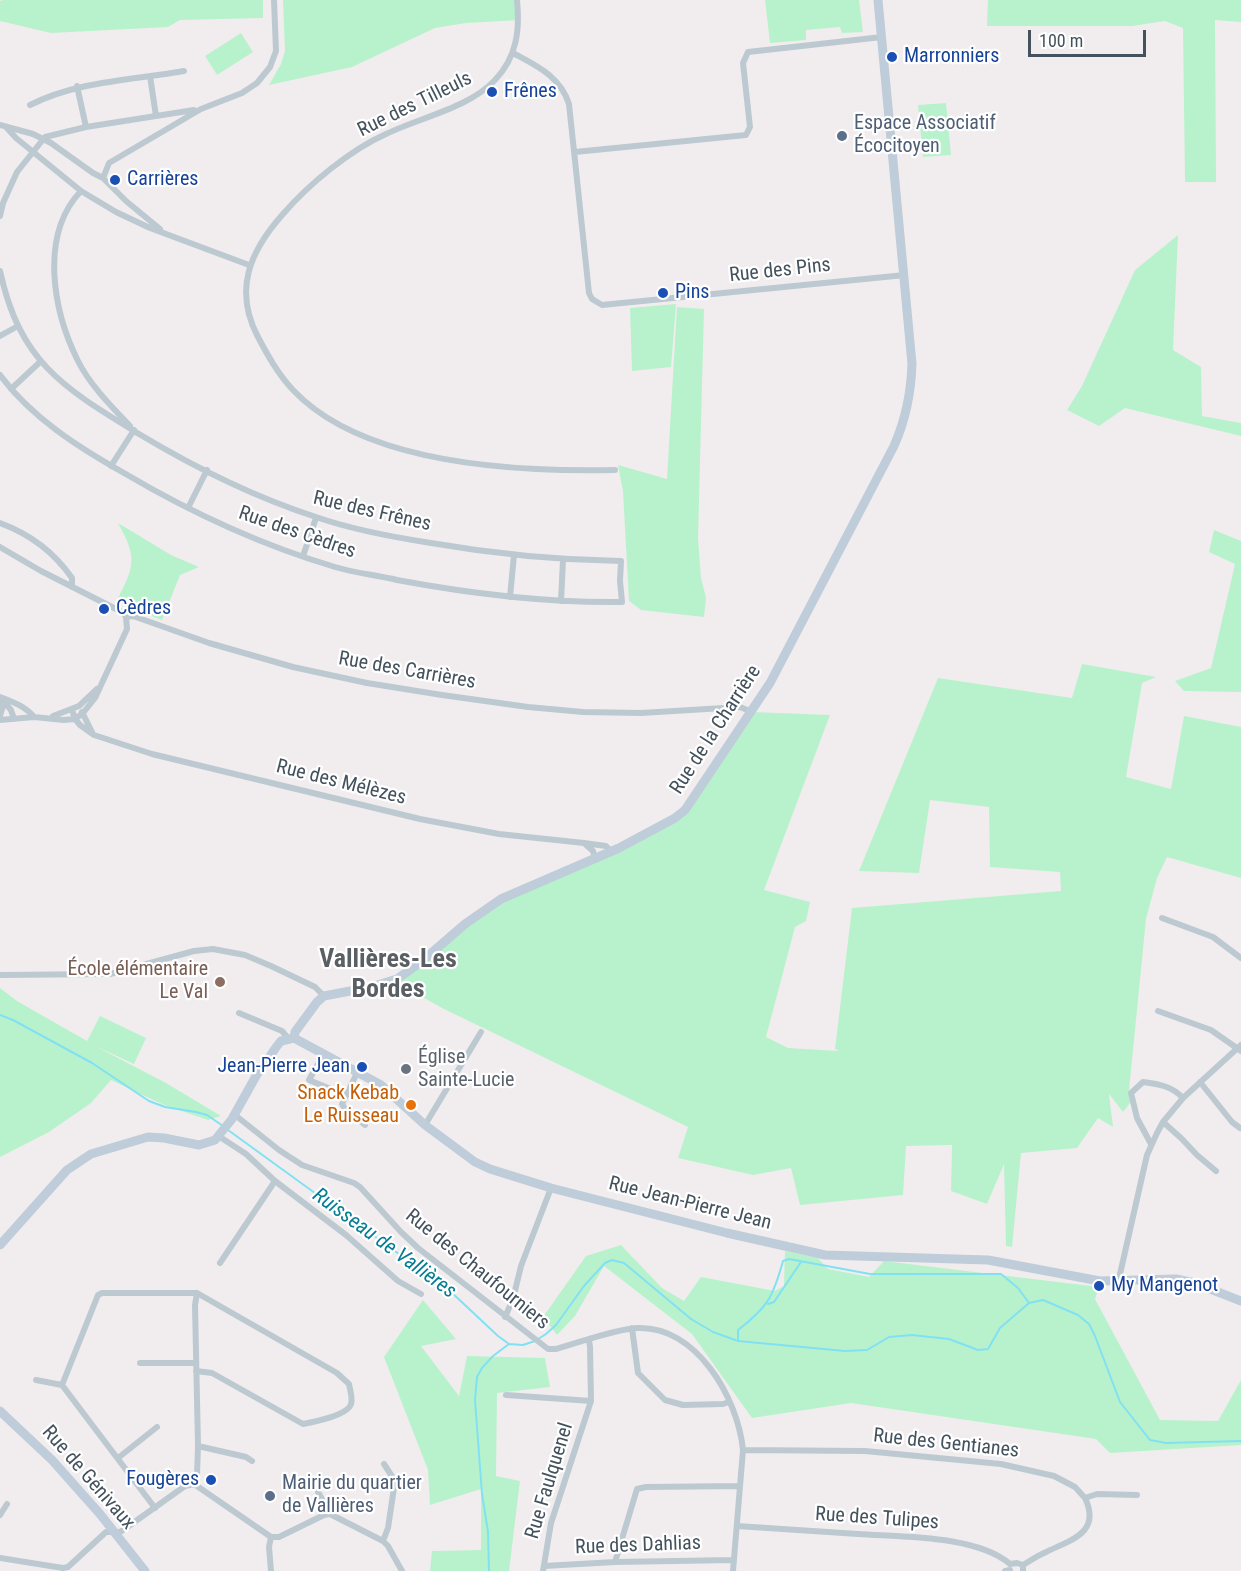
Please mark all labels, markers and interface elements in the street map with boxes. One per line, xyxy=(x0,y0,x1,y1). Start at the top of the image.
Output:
scale bar xyxy=(1031,18,1150,56)
text: 100 m xyxy=(1039,30,1083,51)
place label: Marronniers xyxy=(904,45,999,69)
marker: Marronniers xyxy=(885,50,899,64)
street label: Rue des Tilleuls xyxy=(354,67,476,143)
place label: Frênes xyxy=(504,80,557,104)
marker: Frênes xyxy=(485,85,499,99)
place label: Espace Associatif Écocitoyen xyxy=(854,112,996,159)
marker: Espace Associatif Écocitoyen xyxy=(835,129,849,143)
place label: Carrières xyxy=(127,168,198,192)
marker: Carrières xyxy=(108,173,122,187)
street label: Rue des Pins xyxy=(728,254,832,288)
place label: Pins xyxy=(675,281,709,305)
marker: Pins xyxy=(656,286,670,300)
street label: Rue des Frênes xyxy=(311,487,433,537)
street label: Rue des Cèdres xyxy=(235,502,359,564)
place label: Cèdres xyxy=(116,597,171,621)
marker: Cèdres xyxy=(97,602,111,616)
street label: Rue des Carrières xyxy=(337,647,477,695)
street label: Rue de la Charrière xyxy=(665,661,767,799)
street label: Rue des Mélèzes xyxy=(274,755,408,811)
district label: Vallières-Les Bordes xyxy=(319,944,457,1006)
place label: École élémentaire Le Val xyxy=(68,958,208,1005)
marker: École élémentaire Le Val xyxy=(213,975,227,989)
place label: Église Sainte-Lucie xyxy=(418,1046,514,1093)
place label: Jean-Pierre Jean xyxy=(217,1055,350,1079)
marker: Jean-Pierre Jean xyxy=(355,1060,369,1074)
marker: Église Sainte-Lucie xyxy=(399,1062,413,1076)
place label: Snack Kebab Le Ruisseau xyxy=(297,1082,399,1129)
marker: Snack Kebab Le Ruisseau xyxy=(404,1098,418,1112)
street label: Rue Jean-Pierre Jean xyxy=(606,1172,774,1236)
water label: Ruisseau de Vallières xyxy=(307,1183,461,1305)
street label: Rue des Chaufourniers xyxy=(400,1205,554,1335)
place label: My Mangenot xyxy=(1111,1274,1218,1298)
marker: My Mangenot xyxy=(1092,1279,1106,1293)
street label: Rue Faulquenel xyxy=(521,1420,579,1542)
street label: Rue de Génivaux xyxy=(36,1421,140,1535)
street label: Rue des Gentianes xyxy=(872,1424,1020,1464)
place label: Fougères xyxy=(126,1468,199,1492)
place label: Mairie du quartier de Vallières xyxy=(282,1472,422,1519)
marker: Fougères xyxy=(204,1473,218,1487)
marker: Mairie du quartier de Vallières xyxy=(263,1489,277,1503)
street label: Rue des Tulipes xyxy=(814,1503,940,1535)
street label: Rue des Dahlias xyxy=(575,1532,701,1560)

